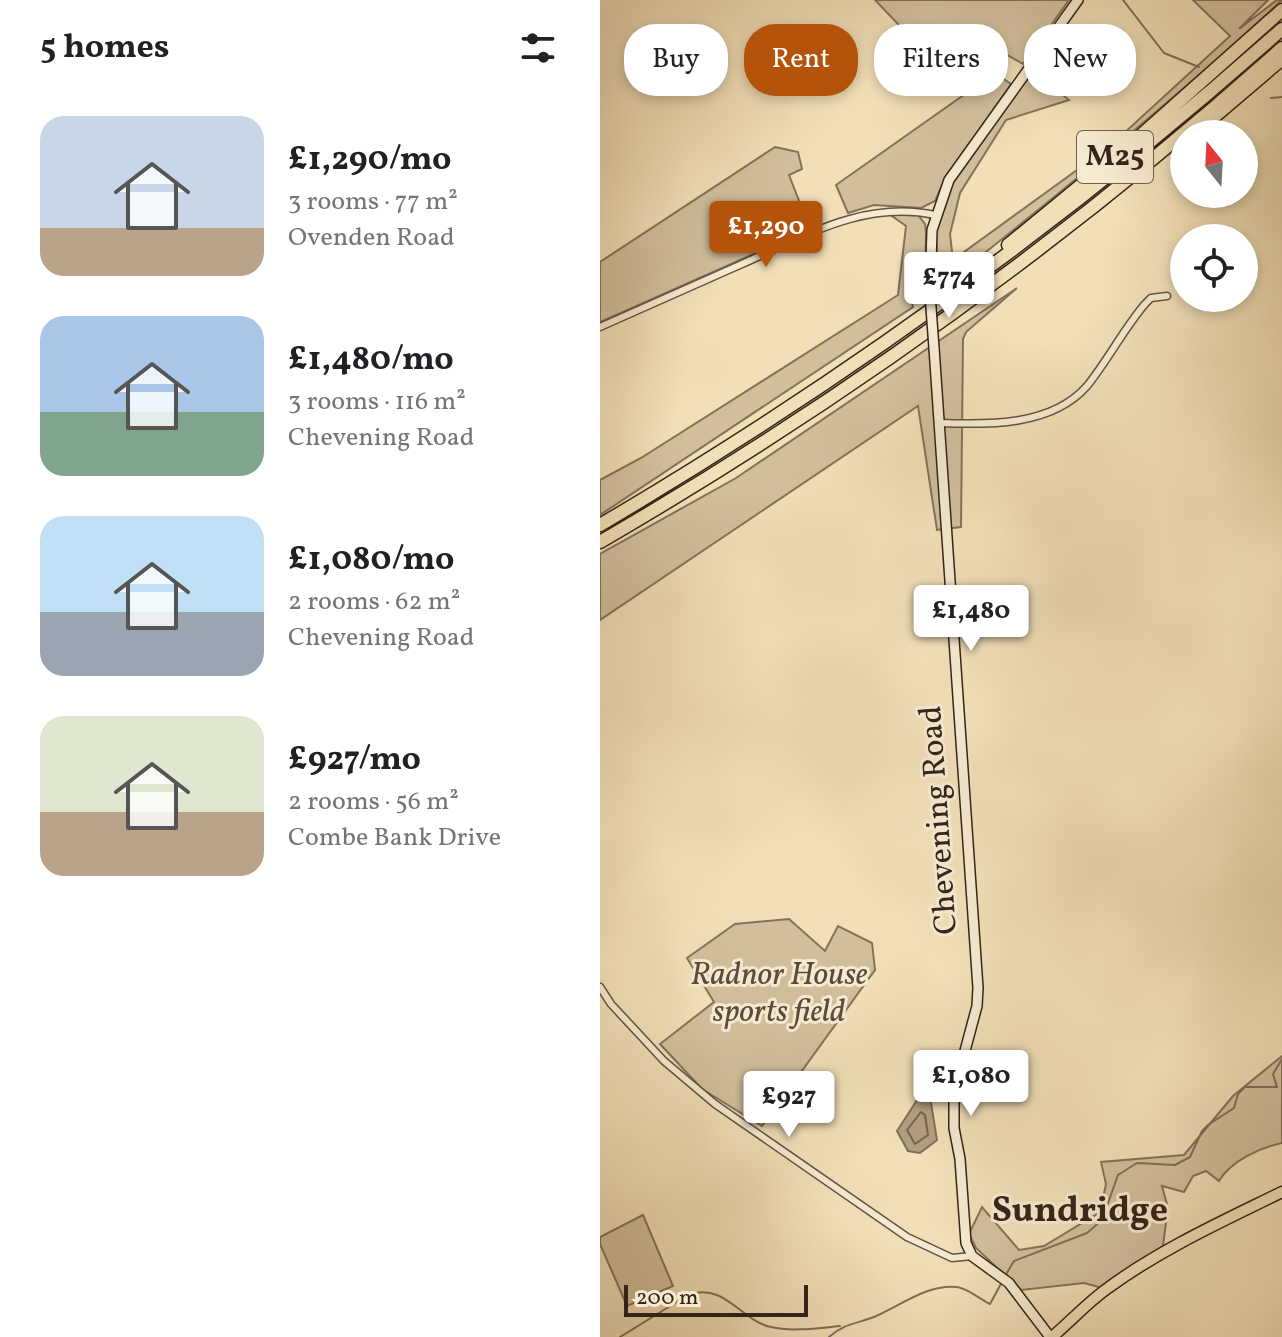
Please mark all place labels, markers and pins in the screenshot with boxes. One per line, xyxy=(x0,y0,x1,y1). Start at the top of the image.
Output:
pin: £1,290 xyxy=(701,201,831,269)
pin: £774 xyxy=(902,252,996,320)
pin: £1,480 xyxy=(906,585,1036,653)
pin: £1,080 xyxy=(906,1050,1036,1118)
pin: £927 xyxy=(742,1071,836,1139)

